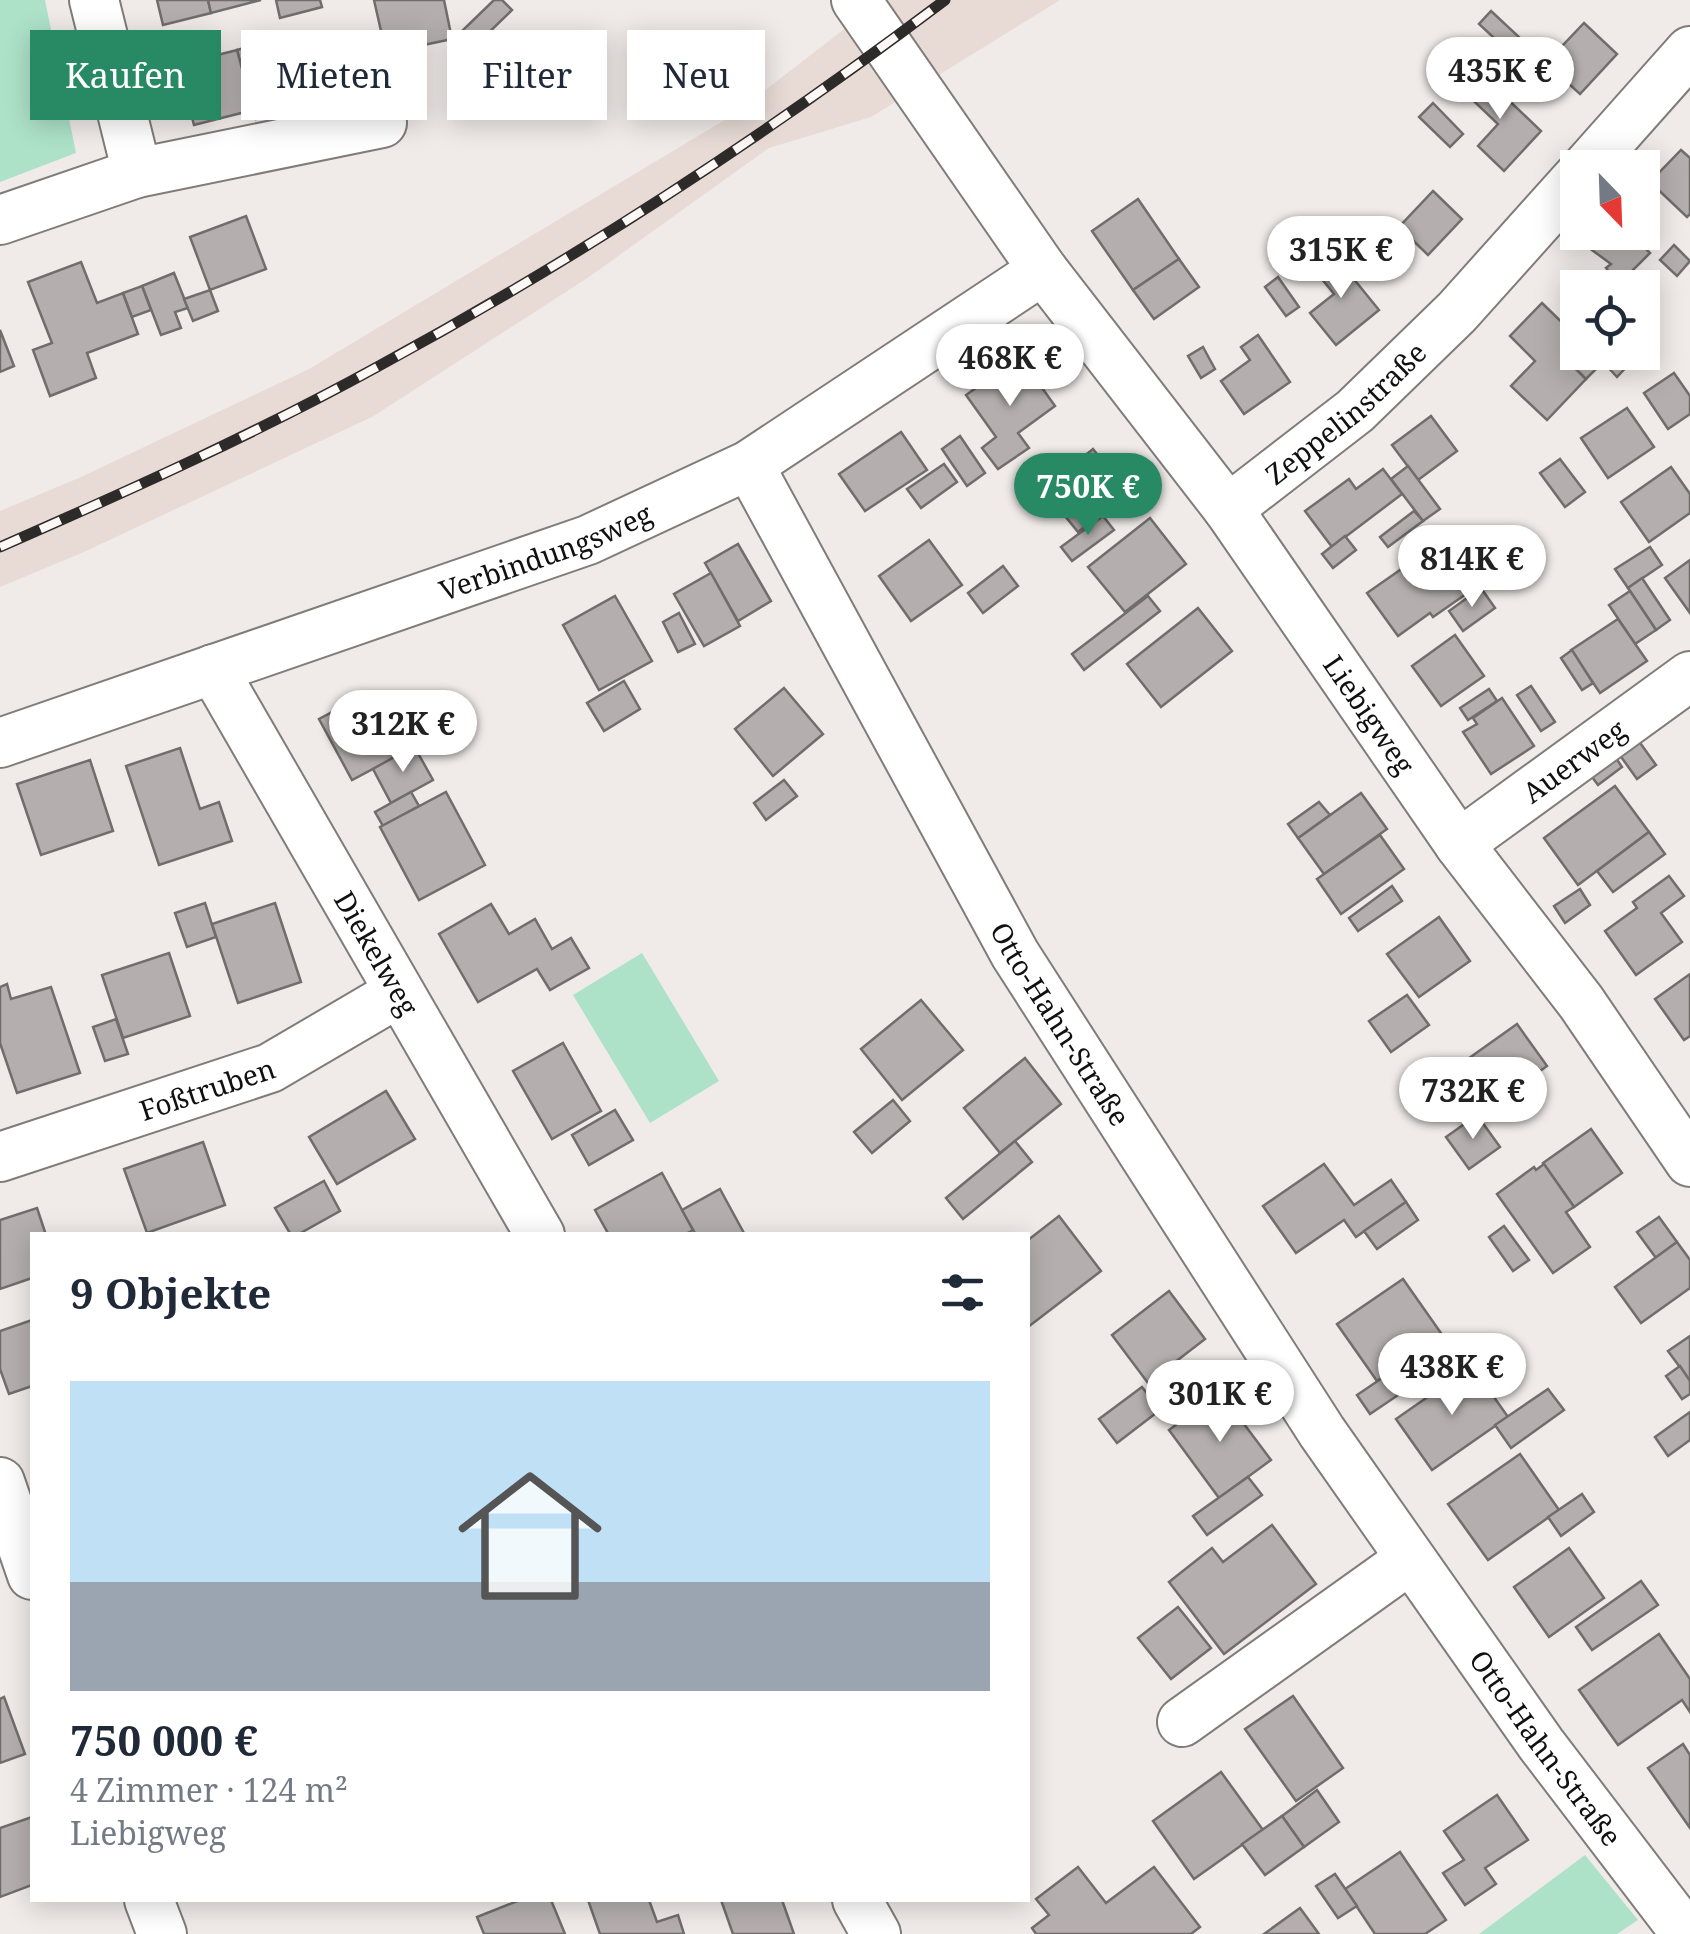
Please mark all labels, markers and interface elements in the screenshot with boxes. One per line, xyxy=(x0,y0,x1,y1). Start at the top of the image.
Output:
chip: Kaufen xyxy=(30,30,221,120)
chip: Mieten xyxy=(241,30,427,120)
chip: Filter xyxy=(447,30,607,120)
chip: Neu xyxy=(627,30,765,120)
pin: 435K € xyxy=(1419,37,1581,122)
text: 435K € xyxy=(1448,48,1552,91)
north arrow xyxy=(1560,150,1660,250)
map controls xyxy=(1560,150,1660,370)
pin: 315K € xyxy=(1260,216,1422,301)
text: 315K € xyxy=(1289,227,1393,270)
button: locate xyxy=(1560,270,1660,370)
pin: 468K € xyxy=(929,324,1091,409)
street label: Zeppelinstraße xyxy=(1257,333,1434,492)
text: 468K € xyxy=(958,335,1062,378)
pin: 750K € xyxy=(1007,453,1169,538)
text: 750K € xyxy=(1036,464,1140,507)
street label: Verbindungsweg xyxy=(434,494,658,609)
pin: 814K € xyxy=(1391,525,1553,610)
text: 814K € xyxy=(1420,536,1524,579)
street label: Liebigweg xyxy=(1315,647,1424,781)
pin: 312K € xyxy=(322,690,484,775)
text: 312K € xyxy=(351,701,455,744)
street label: Auerweg xyxy=(1514,710,1633,811)
street label: Diekelweg xyxy=(326,884,428,1022)
street label: Otto-Hahn-Straße xyxy=(982,915,1139,1133)
street label: Foßtruben xyxy=(134,1049,280,1129)
pin: 732K € xyxy=(1392,1057,1554,1142)
text: 732K € xyxy=(1421,1068,1525,1111)
text: 9 Objekte xyxy=(70,1264,271,1321)
icon: filters xyxy=(935,1265,990,1320)
pin: 438K € xyxy=(1371,1333,1533,1418)
text: 438K € xyxy=(1400,1344,1504,1387)
pin: 301K € xyxy=(1139,1360,1301,1445)
text: 301K € xyxy=(1168,1371,1272,1414)
icon: home xyxy=(440,1446,620,1626)
street label: Otto-Hahn-Straße xyxy=(1462,1642,1631,1854)
text: 750 000 € xyxy=(70,1711,258,1768)
text: 4 Zimmer · 124 m² xyxy=(70,1768,348,1811)
text: Liebigweg xyxy=(70,1811,226,1854)

